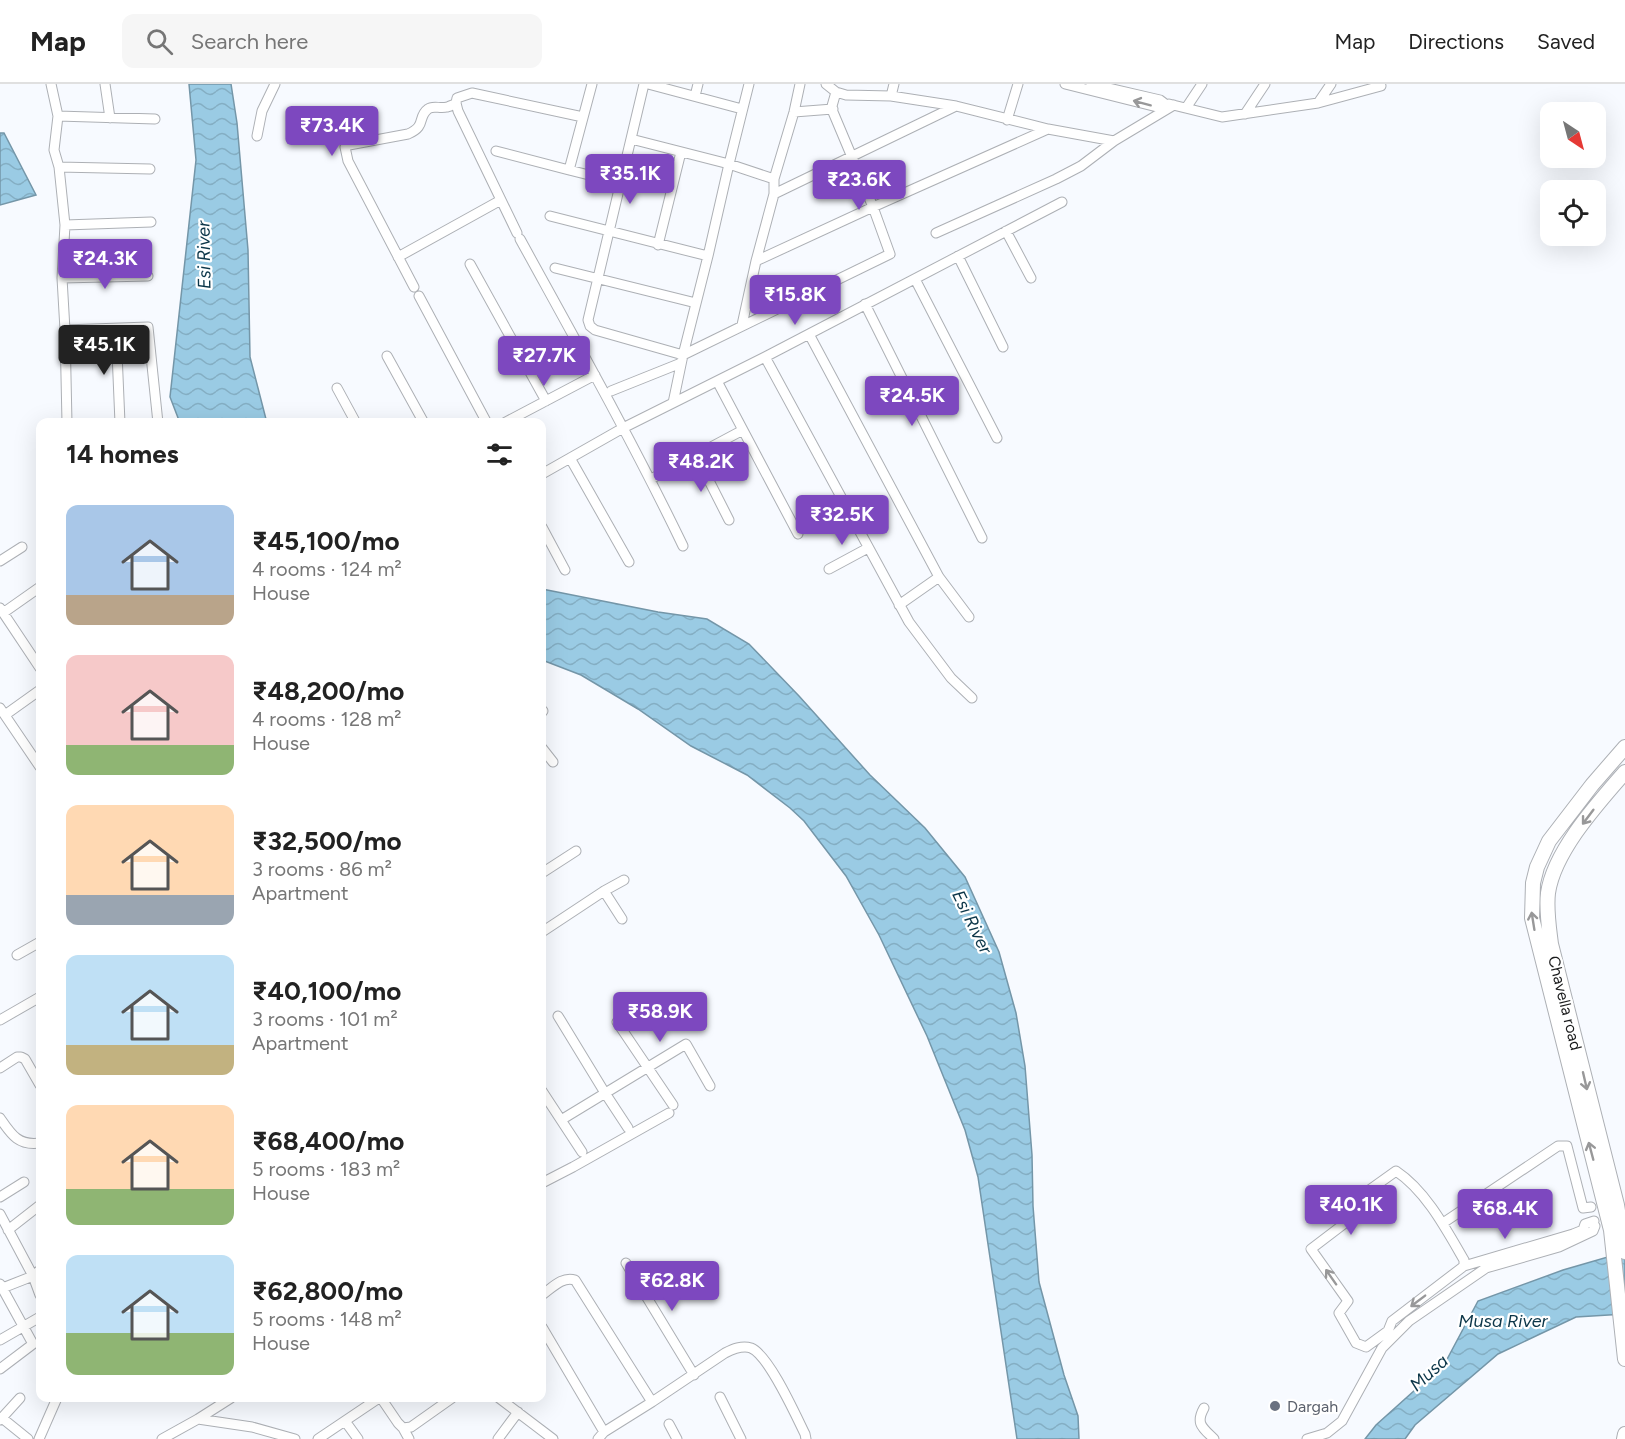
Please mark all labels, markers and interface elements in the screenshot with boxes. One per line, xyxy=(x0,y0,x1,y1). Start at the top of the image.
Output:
search box xyxy=(122,14,542,68)
text: Map xyxy=(30,24,86,58)
icon: search xyxy=(143,25,176,58)
text: Search here xyxy=(191,28,308,55)
text: Map xyxy=(1334,29,1375,54)
text: Directions xyxy=(1408,29,1504,54)
text: Saved xyxy=(1537,29,1595,54)
one-way arrow xyxy=(1133,97,1152,109)
north arrow xyxy=(1540,102,1606,168)
map controls xyxy=(1540,102,1606,246)
pin: ₹73.4K xyxy=(283,106,381,157)
text: ₹73.4K xyxy=(299,113,365,137)
pin: ₹35.1K xyxy=(581,154,679,205)
pin: ₹23.6K xyxy=(810,160,908,211)
text: ₹35.1K xyxy=(599,161,661,185)
text: ₹23.6K xyxy=(827,167,891,191)
button: locate xyxy=(1540,180,1606,246)
water label: Esi River xyxy=(192,220,216,289)
pin: ₹24.3K xyxy=(56,239,154,290)
text: ₹24.3K xyxy=(72,246,138,270)
pin: ₹15.8K xyxy=(746,275,844,326)
text: ₹15.8K xyxy=(764,282,826,306)
pin: ₹45.1K xyxy=(55,325,153,376)
text: ₹45.1K xyxy=(73,332,136,356)
pin: ₹27.7K xyxy=(495,336,593,387)
text: ₹27.7K xyxy=(512,343,576,367)
pin: ₹24.5K xyxy=(863,376,961,427)
text: ₹24.5K xyxy=(879,383,945,407)
text: 14 homes xyxy=(66,438,179,470)
icon: filters xyxy=(483,438,516,471)
pin: ₹48.2K xyxy=(652,442,750,493)
text: ₹48.2K xyxy=(668,449,734,473)
pin: ₹32.5K xyxy=(793,495,891,546)
text: ₹32.5K xyxy=(810,502,874,526)
text: ₹45,100/mo xyxy=(252,525,400,557)
icon: home xyxy=(114,529,186,601)
text: 4 rooms · 124 m² xyxy=(252,557,402,581)
text: House xyxy=(252,581,310,605)
text: ₹48,200/mo xyxy=(252,675,404,707)
icon: home xyxy=(114,679,186,751)
text: 4 rooms · 128 m² xyxy=(252,707,402,731)
text: House xyxy=(252,731,310,755)
one-way arrow xyxy=(1582,809,1595,825)
text: ₹32,500/mo xyxy=(252,825,402,857)
icon: home xyxy=(114,829,186,901)
text: 3 rooms · 86 m² xyxy=(252,857,392,881)
text: Apartment xyxy=(252,881,349,905)
water label: Esi River xyxy=(947,886,997,958)
one-way arrow xyxy=(1528,912,1539,931)
street label: Chavella road xyxy=(1544,954,1586,1052)
text: ₹40,100/mo xyxy=(252,975,401,1007)
icon: home xyxy=(114,979,186,1051)
pin: ₹58.9K xyxy=(611,992,709,1043)
text: ₹58.9K xyxy=(627,999,693,1023)
text: 3 rooms · 101 m² xyxy=(252,1007,398,1031)
text: Apartment xyxy=(252,1031,349,1055)
one-way arrow xyxy=(1579,1071,1591,1090)
text: ₹68,400/mo xyxy=(252,1125,404,1157)
icon: home xyxy=(114,1129,186,1201)
one-way arrow xyxy=(1584,1142,1596,1161)
text: 5 rooms · 183 m² xyxy=(252,1157,400,1181)
text: House xyxy=(252,1181,310,1205)
pin: ₹40.1K xyxy=(1302,1185,1400,1236)
pin: ₹68.4K xyxy=(1456,1189,1554,1240)
text: ₹40.1K xyxy=(1319,1192,1383,1216)
text: ₹68.4K xyxy=(1472,1196,1538,1220)
pin: ₹62.8K xyxy=(623,1261,721,1312)
text: ₹62.8K xyxy=(639,1268,705,1292)
one-way arrow xyxy=(1325,1269,1337,1286)
text: ₹62,800/mo xyxy=(252,1275,403,1307)
icon: home xyxy=(114,1279,186,1351)
one-way arrow xyxy=(1410,1295,1426,1308)
text: 5 rooms · 148 m² xyxy=(252,1307,402,1331)
water label: Musa River xyxy=(1458,1310,1549,1332)
text: House xyxy=(252,1331,310,1355)
water label: Musa xyxy=(1405,1350,1453,1396)
place label: Dargah xyxy=(1287,1397,1338,1416)
marker: Dargah xyxy=(1268,1399,1282,1413)

